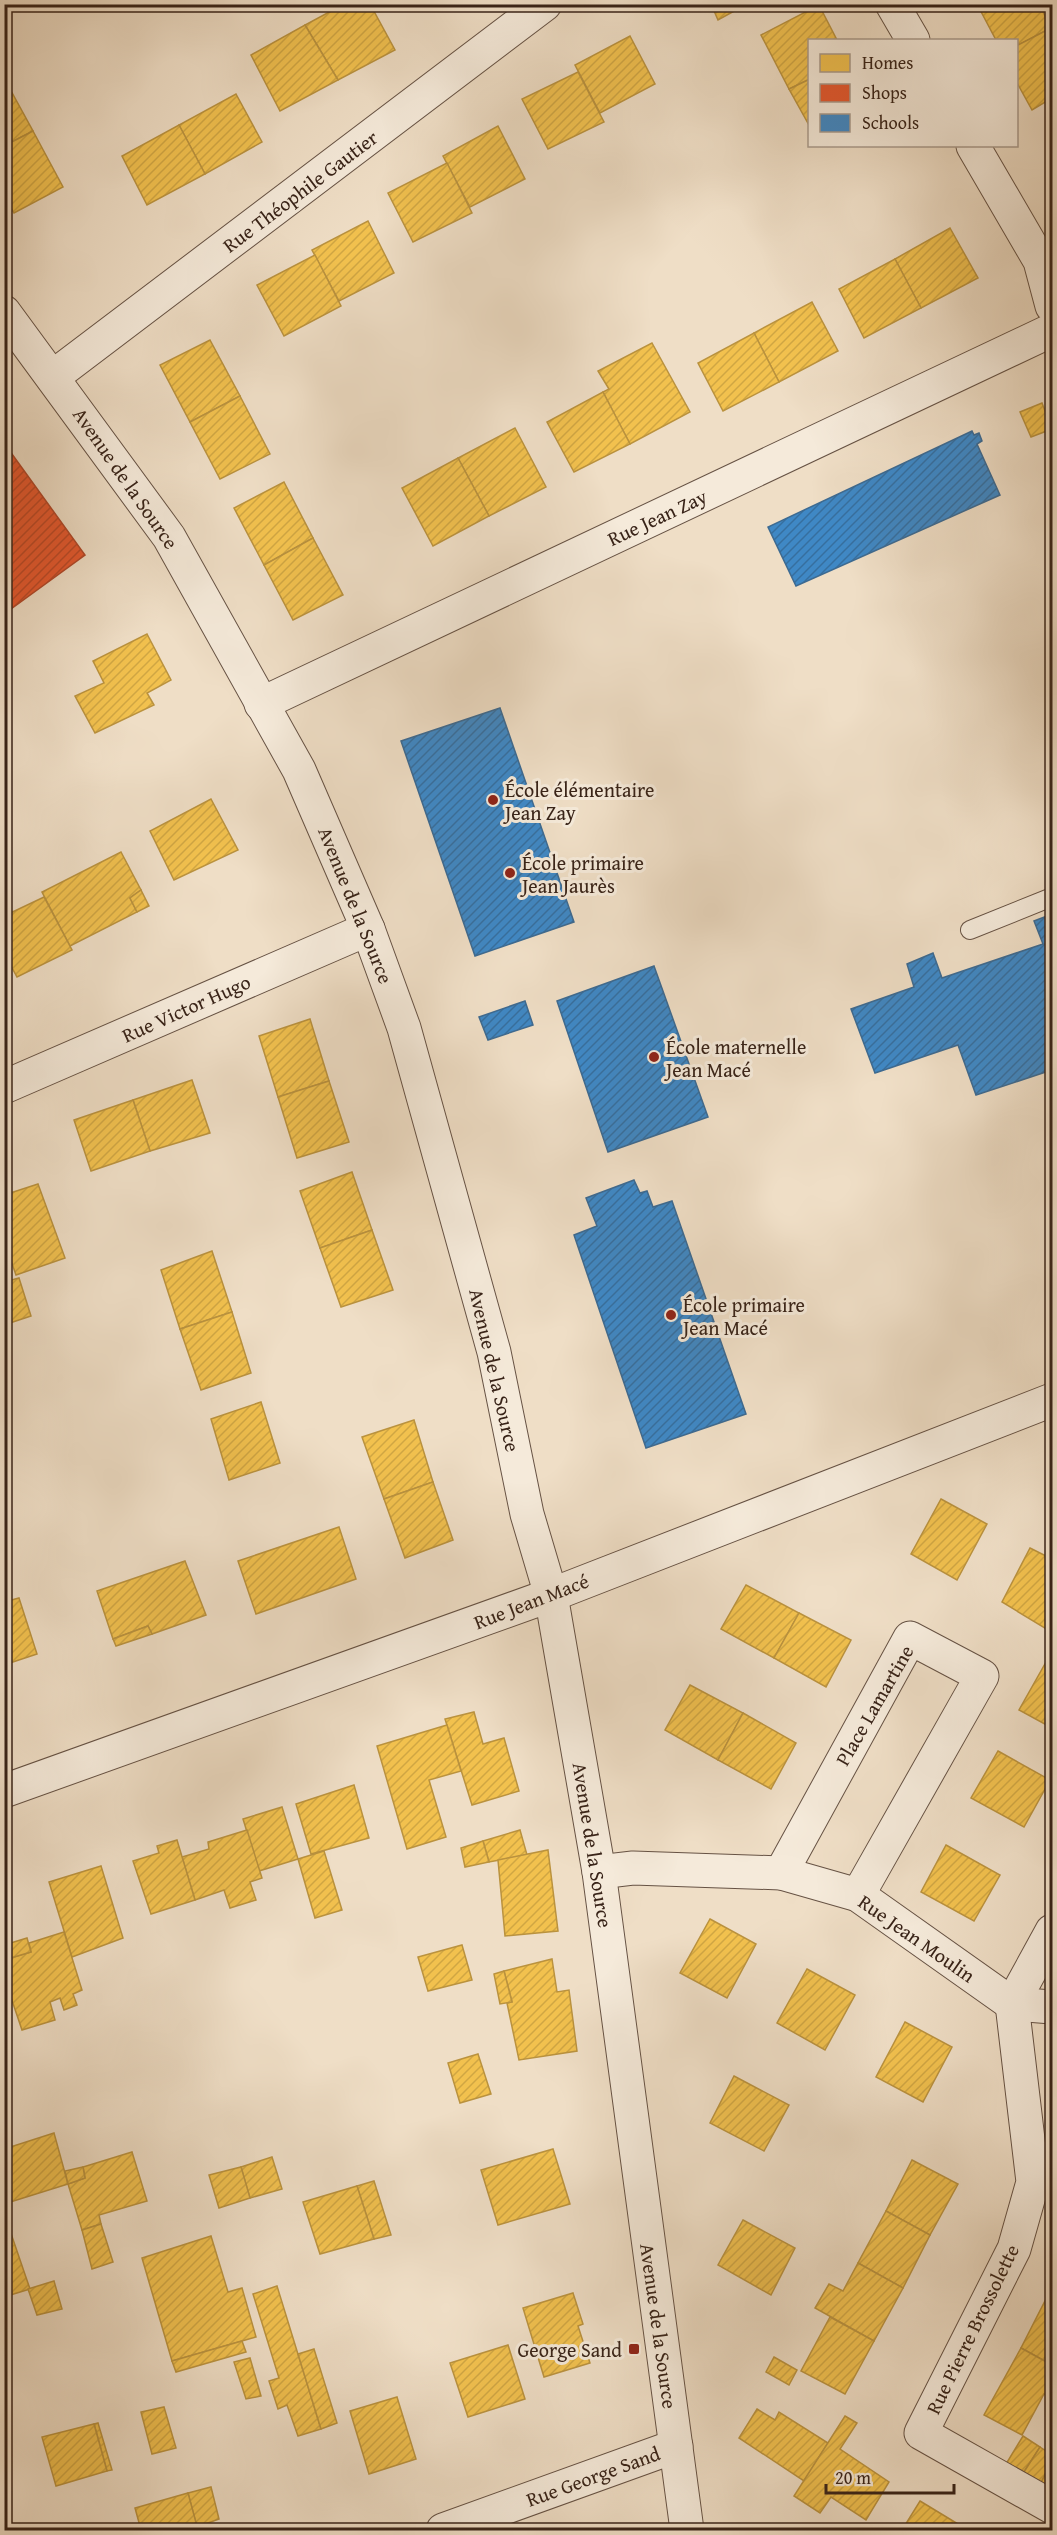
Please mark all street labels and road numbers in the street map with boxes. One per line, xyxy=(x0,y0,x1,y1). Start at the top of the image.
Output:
street label: Rue Théophile Gautier xyxy=(216,123,384,259)
street label: Avenue de la Source xyxy=(66,401,186,555)
street label: Rue Jean Zay xyxy=(602,481,712,553)
street label: Avenue de la Source xyxy=(311,822,401,988)
street label: Rue Victor Hugo xyxy=(117,967,255,1049)
street label: Avenue de la Source xyxy=(462,1285,528,1455)
street label: Rue Jean Macé xyxy=(469,1566,593,1636)
street label: Place Lamartine xyxy=(828,1639,920,1771)
street label: Avenue de la Source xyxy=(566,1760,620,1930)
street label: Rue Jean Moulin xyxy=(853,1887,981,1989)
street label: Rue Pierre Brossolette xyxy=(918,2239,1026,2419)
street label: Avenue de la Source xyxy=(633,2241,685,2411)
street label: Rue George Sand xyxy=(522,2438,664,2514)

